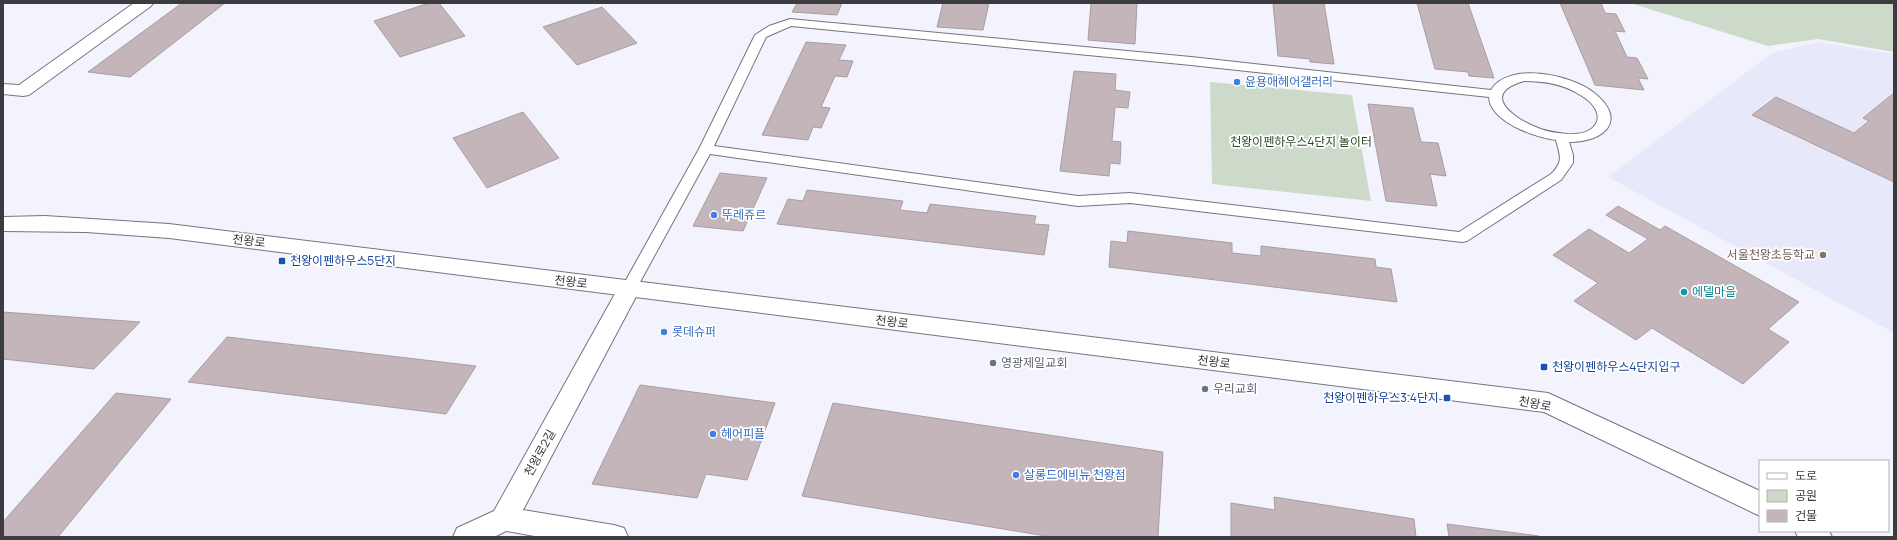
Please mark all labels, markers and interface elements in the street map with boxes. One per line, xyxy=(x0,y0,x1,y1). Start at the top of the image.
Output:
place label: 윤용애헤어갤러리 xyxy=(1245,73,1333,90)
marker: 윤용애헤어갤러리 xyxy=(1232,77,1242,87)
park label: 천왕이펜하우스4단지 놀이터 xyxy=(1230,133,1372,150)
place label: 뚜레쥬르 xyxy=(722,206,766,223)
marker: 뚜레쥬르 xyxy=(709,210,719,220)
street label: 천왕로 xyxy=(232,230,267,251)
place label: 서울천왕초등학교 xyxy=(1727,246,1815,263)
marker: 서울천왕초등학교 xyxy=(1818,250,1828,260)
place label: 천왕이펜하우스5단지 xyxy=(290,252,396,269)
marker: 천왕이펜하우스5단지 xyxy=(277,256,287,266)
street label: 천왕로 xyxy=(554,271,589,292)
place label: 에델마을 xyxy=(1692,283,1736,300)
marker: 에델마을 xyxy=(1679,287,1689,297)
street label: 천왕로 xyxy=(875,311,910,332)
place label: 롯데슈퍼 xyxy=(672,323,716,340)
marker: 롯데슈퍼 xyxy=(659,327,669,337)
street label: 천왕로 xyxy=(1197,351,1232,372)
place label: 영광제일교회 xyxy=(1001,354,1067,371)
marker: 영광제일교회 xyxy=(988,358,998,368)
place label: 천왕이펜하우스4단지입구 xyxy=(1552,358,1681,375)
marker: 천왕이펜하우스4단지입구 xyxy=(1539,362,1549,372)
place label: 우리교회 xyxy=(1213,380,1257,397)
marker: 우리교회 xyxy=(1200,384,1210,394)
place label: 천왕이펜하우스3.4단지 xyxy=(1323,389,1439,406)
street label: 천왕로 xyxy=(1517,392,1553,415)
marker: 천왕이펜하우스3.4단지 xyxy=(1442,393,1452,403)
place label: 헤어피플 xyxy=(721,425,765,442)
street label: 천왕로2길 xyxy=(520,426,559,479)
marker: 헤어피플 xyxy=(708,429,718,439)
legend xyxy=(1759,460,1889,532)
place label: 살롱드에비뉴 천왕점 xyxy=(1024,466,1126,483)
text: 도로 xyxy=(1795,467,1817,484)
marker: 살롱드에비뉴 천왕점 xyxy=(1011,470,1021,480)
text: 공원 xyxy=(1795,487,1817,504)
text: 건물 xyxy=(1795,507,1817,524)

